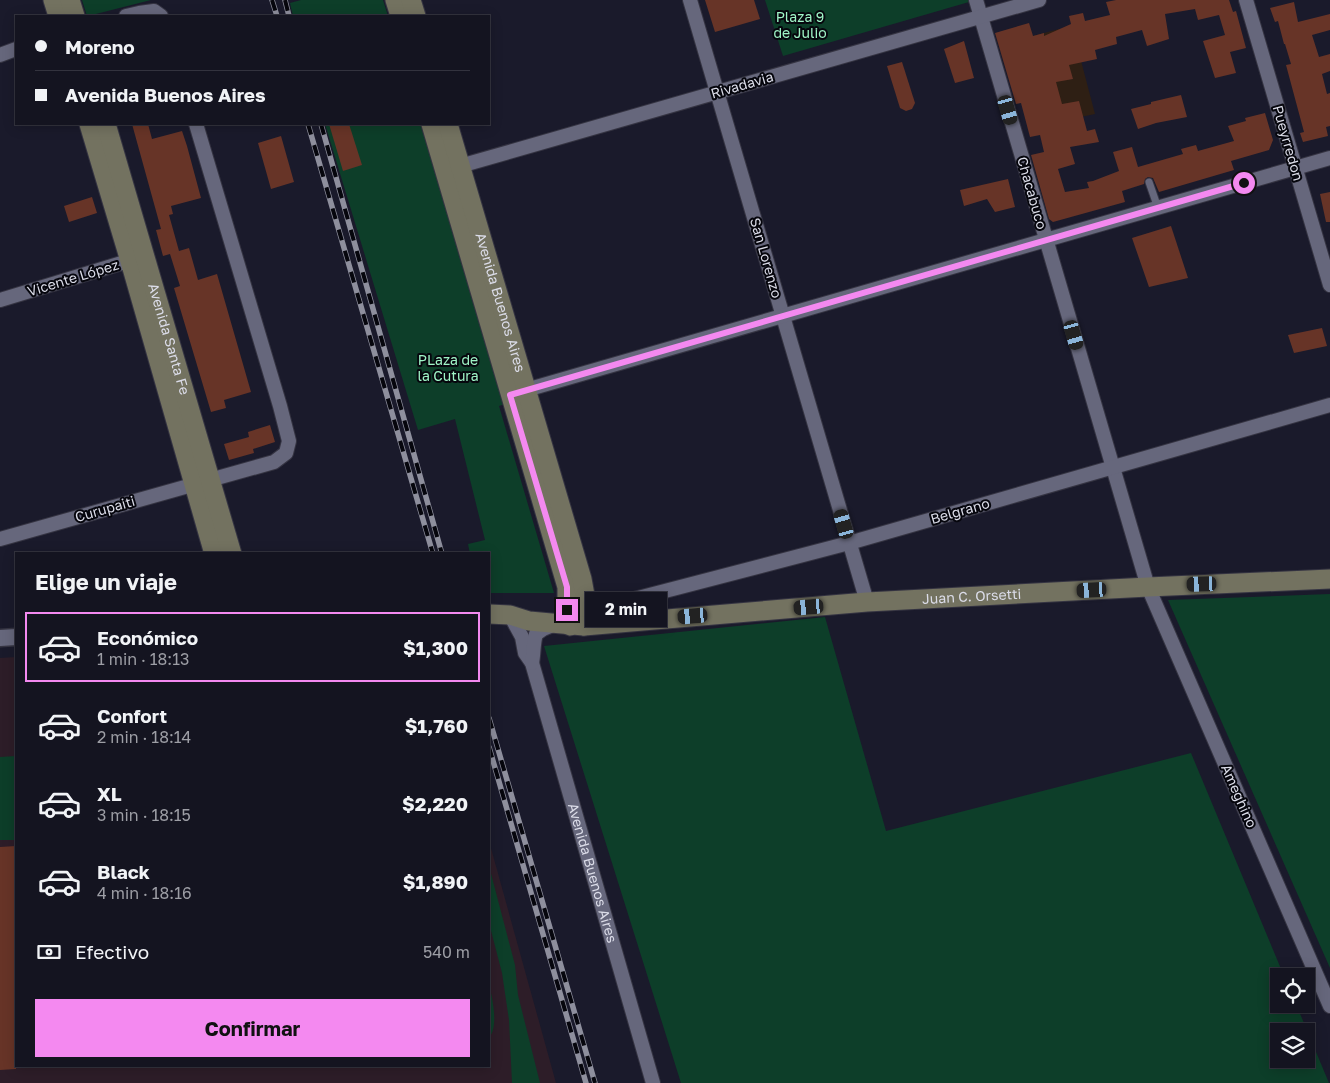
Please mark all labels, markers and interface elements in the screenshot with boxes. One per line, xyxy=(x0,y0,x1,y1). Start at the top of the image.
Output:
park label: Plaza 9 de Julio xyxy=(773,8,827,41)
text: Moreno xyxy=(65,35,135,58)
street label: Rivadavia xyxy=(709,67,775,102)
text: Avenida Buenos Aires xyxy=(65,83,266,106)
car xyxy=(996,94,1019,126)
street label: Pueyrredon xyxy=(1270,103,1307,183)
street label: Chacabuco xyxy=(1014,155,1051,231)
route start xyxy=(1233,172,1255,194)
street label: San Lorenzo xyxy=(747,216,786,300)
street label: Avenida Buenos Aires xyxy=(472,230,530,374)
street label: Vicente López xyxy=(25,256,121,299)
street label: Avenida Santa Fe xyxy=(145,281,194,397)
car xyxy=(1062,319,1085,351)
park label: PLaza de la Cutura xyxy=(417,351,479,384)
street label: Curupaiti xyxy=(73,492,137,525)
street label: Belgrano xyxy=(928,494,991,527)
car xyxy=(832,508,855,540)
text: Elige un viaje xyxy=(35,568,177,595)
car xyxy=(1186,576,1217,592)
car xyxy=(1076,582,1107,598)
street label: Juan C. Orsetti xyxy=(922,585,1022,607)
callout: 2 min xyxy=(584,592,667,628)
car xyxy=(793,598,824,616)
route end xyxy=(556,599,578,621)
text: 2 min xyxy=(605,599,647,619)
car xyxy=(677,607,708,625)
icon: car xyxy=(37,625,82,670)
text: Económico xyxy=(97,626,198,649)
text: $1,300 xyxy=(403,636,468,659)
text: 1 min · 18:13 xyxy=(97,649,189,669)
icon: car xyxy=(37,703,82,748)
text: Confort xyxy=(97,704,167,727)
text: $1,760 xyxy=(405,714,468,737)
text: 2 min · 18:14 xyxy=(97,727,191,747)
street label: Ameghino xyxy=(1218,761,1261,830)
icon: car xyxy=(37,781,82,826)
text: XL xyxy=(97,782,122,805)
text: $2,220 xyxy=(402,792,468,815)
street label: Avenida Buenos Aires xyxy=(565,801,621,945)
text: 3 min · 18:15 xyxy=(97,805,191,825)
icon: car xyxy=(37,859,82,904)
text: Black xyxy=(97,860,150,883)
text: $1,890 xyxy=(403,870,468,893)
text: 4 min · 18:16 xyxy=(97,883,192,903)
icon: cash xyxy=(35,938,63,966)
text: Efectivo xyxy=(75,940,149,963)
text: 540 m xyxy=(423,942,470,962)
map controls xyxy=(1270,968,1315,1068)
button: locate xyxy=(1270,968,1315,1013)
button: Confirmar xyxy=(35,999,470,1057)
button: layers xyxy=(1270,1023,1315,1068)

